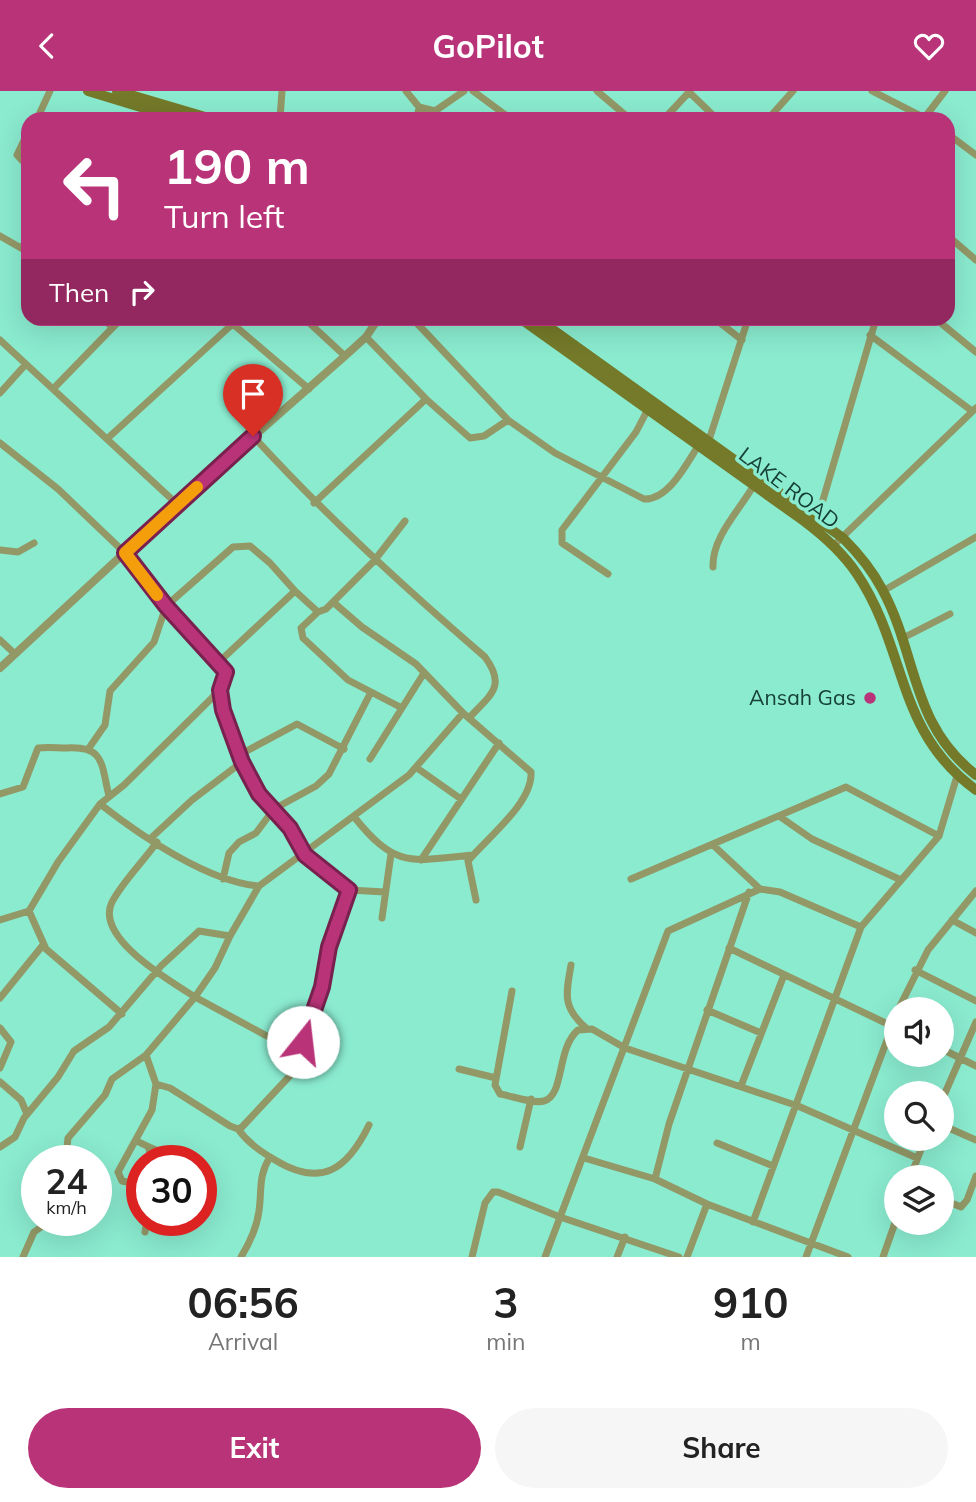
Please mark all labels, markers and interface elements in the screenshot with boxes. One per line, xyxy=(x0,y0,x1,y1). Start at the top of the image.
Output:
text: GoPilot xyxy=(432,26,544,66)
icon: back xyxy=(28,27,66,65)
icon: heart xyxy=(910,27,948,65)
text: 190 m xyxy=(164,135,310,196)
icon: left xyxy=(49,140,140,231)
text: Turn left xyxy=(164,196,284,236)
icon: right xyxy=(123,273,161,311)
text: Then xyxy=(49,276,109,309)
pin xyxy=(223,364,283,436)
icon: arrive xyxy=(234,375,272,413)
street label: LAKE ROAD xyxy=(734,441,845,533)
place label: Ansah Gas xyxy=(749,684,856,710)
marker: Ansah Gas xyxy=(862,690,878,706)
map controls xyxy=(884,997,954,1235)
button: sound xyxy=(884,997,954,1067)
position arrow xyxy=(266,1005,340,1079)
button: search xyxy=(884,1081,954,1151)
speed limit sign: 30 xyxy=(126,1145,217,1236)
text: 24 xyxy=(45,1159,88,1203)
button: layers xyxy=(884,1165,954,1235)
text: km/h xyxy=(46,1196,87,1219)
text: 06:56 xyxy=(188,1276,299,1329)
text: 3 xyxy=(493,1276,518,1329)
text: 910 xyxy=(713,1276,788,1329)
text: Arrival xyxy=(208,1327,278,1356)
text: min xyxy=(486,1327,525,1356)
text: m xyxy=(741,1327,761,1356)
button: Exit xyxy=(28,1408,481,1488)
button: Share xyxy=(495,1408,948,1488)

